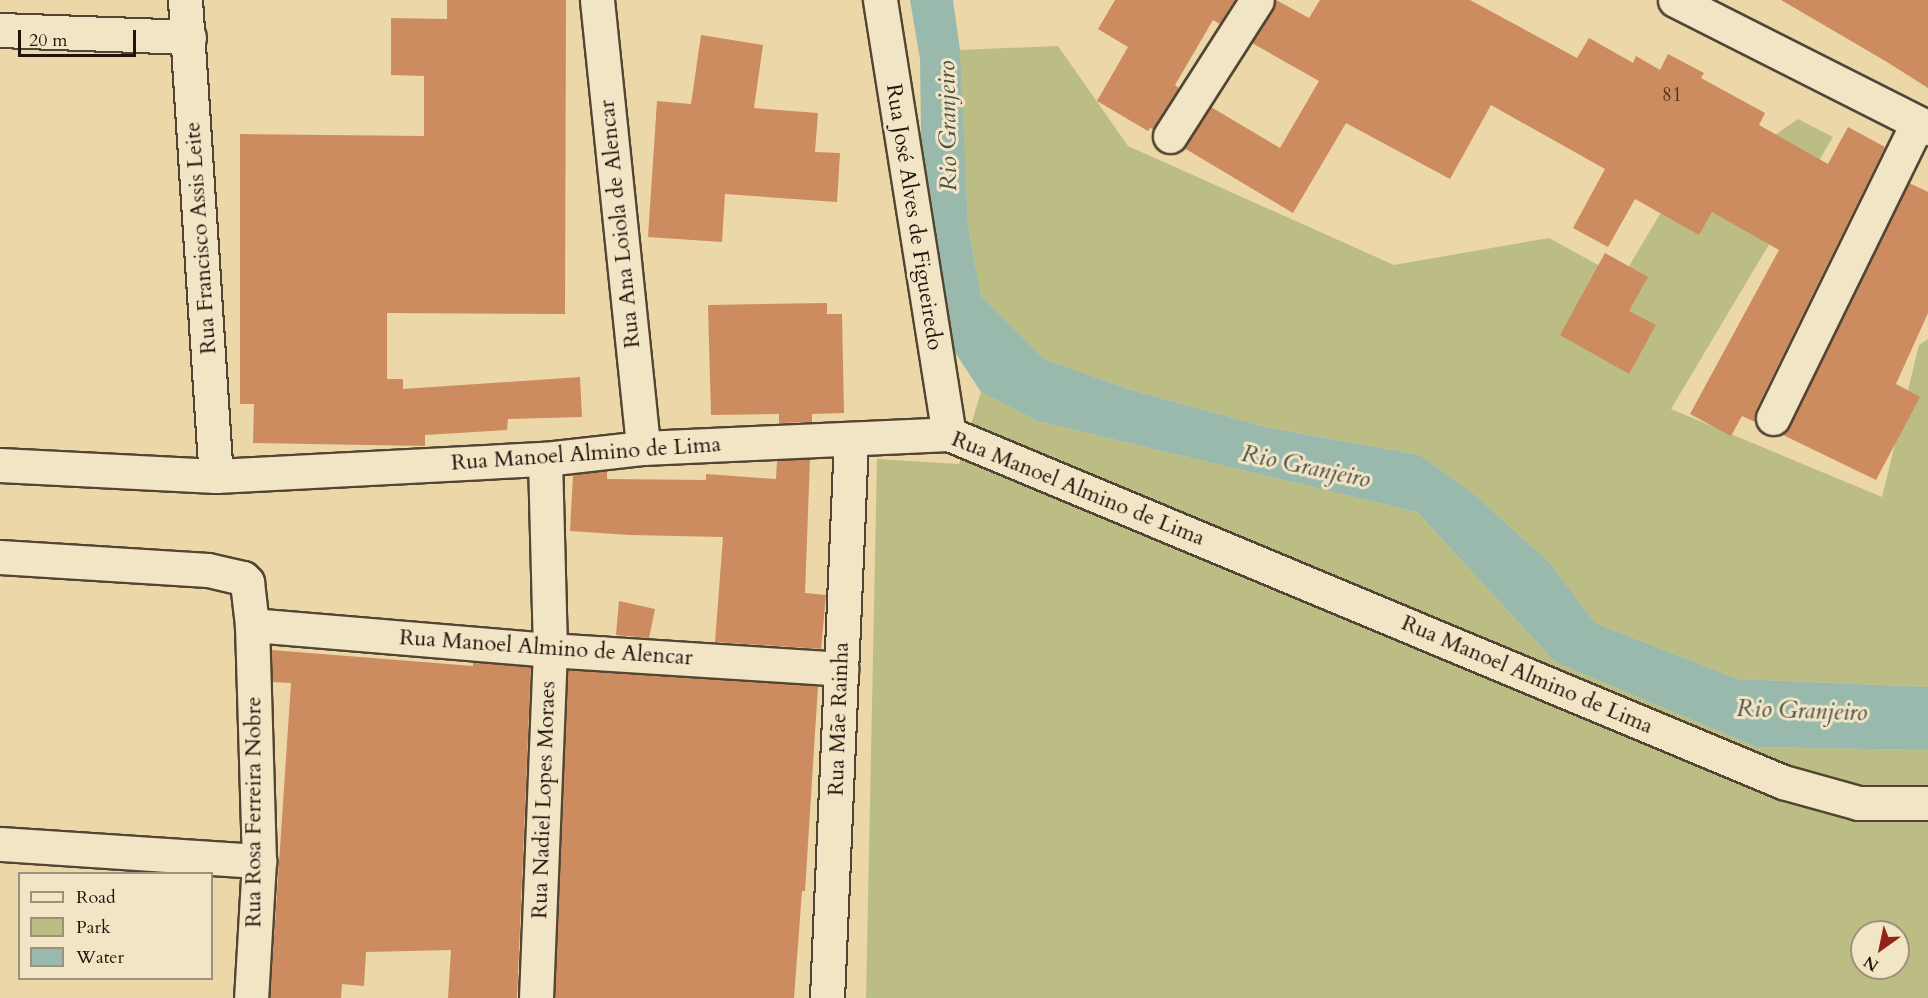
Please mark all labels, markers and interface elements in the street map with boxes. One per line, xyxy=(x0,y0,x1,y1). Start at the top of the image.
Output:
scale bar xyxy=(21,18,140,56)
text: 20 m xyxy=(29,28,68,53)
water label: Rio Granjeiro xyxy=(932,60,964,192)
street label: Rua José Alves de Figueiredo xyxy=(880,82,948,352)
house number: 81 xyxy=(1662,82,1682,106)
street label: Rua Ana Loiola de Alencar xyxy=(594,99,646,349)
street label: Rua Francisco Assis Leite xyxy=(180,121,222,355)
street label: Rua Manoel Almino de Lima xyxy=(948,426,1208,552)
street label: Rua Manoel Almino de Lima xyxy=(450,431,722,477)
water label: Rio Granjeiro xyxy=(1239,439,1373,495)
street label: Rua Manoel Almino de Lima xyxy=(1397,610,1657,740)
street label: Rua Manoel Almino de Alencar xyxy=(398,625,694,671)
street label: Rua Mãe Rainha xyxy=(823,642,855,796)
street label: Rua Nadiel Lopes Moraes xyxy=(527,681,561,919)
water label: Rio Granjeiro xyxy=(1736,694,1868,728)
street label: Rua Rosa Ferreira Nobre xyxy=(241,696,267,928)
legend xyxy=(18,872,213,980)
text: Road xyxy=(76,885,116,910)
text: Park xyxy=(76,915,111,940)
north arrow xyxy=(1850,920,1910,980)
text: Water xyxy=(76,945,124,970)
text: N xyxy=(1859,950,1883,976)

